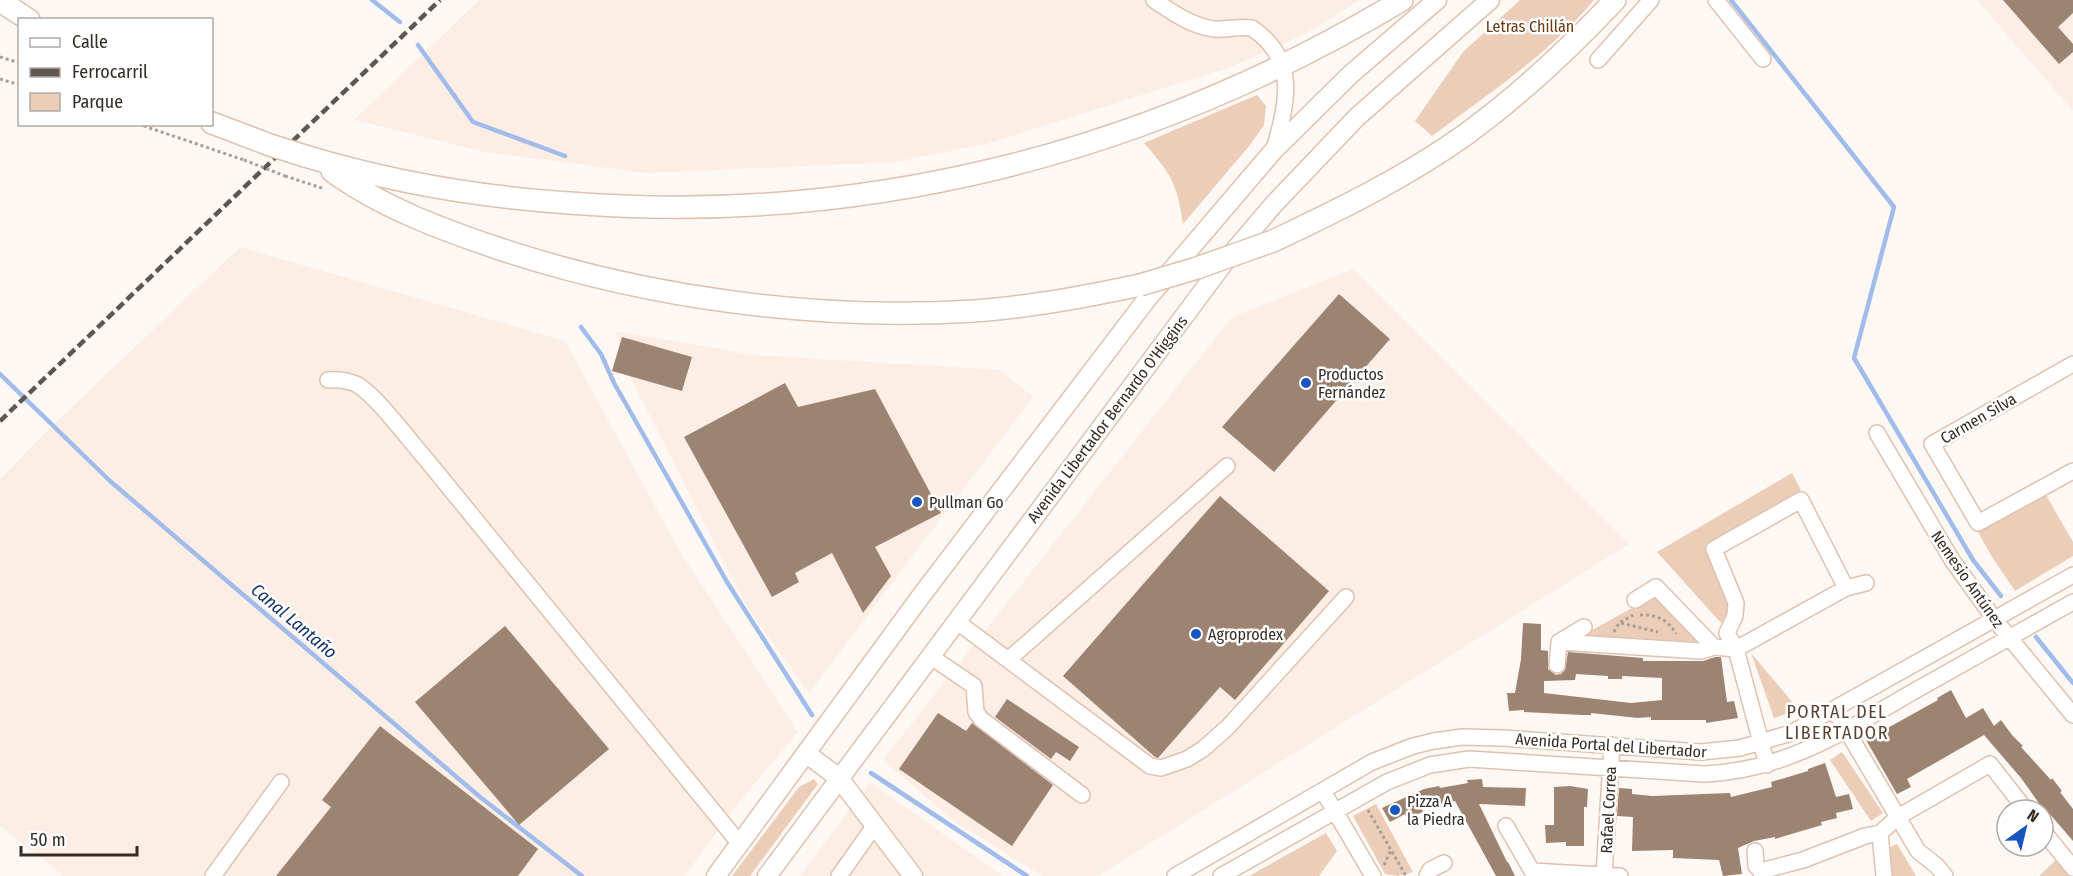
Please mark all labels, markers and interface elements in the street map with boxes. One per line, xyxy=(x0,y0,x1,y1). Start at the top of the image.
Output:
park label: Letras Chillán xyxy=(1486,17,1574,36)
legend xyxy=(18,18,213,126)
text: Calle xyxy=(72,31,108,53)
text: Ferrocarril xyxy=(72,61,148,83)
text: Parque xyxy=(72,91,123,113)
street label: Avenida Libertador Bernardo O'Higgins xyxy=(1023,312,1192,527)
place label: Productos Fernández xyxy=(1318,365,1385,402)
marker: Productos Fernández xyxy=(1299,376,1313,390)
street label: Carmen Silva xyxy=(1937,389,2020,448)
place label: Pullman Go xyxy=(929,493,1004,512)
marker: Pullman Go xyxy=(910,495,924,509)
street label: Nemesio Antúnez xyxy=(1927,527,2008,631)
water label: Canal Lantaño xyxy=(246,579,342,663)
place label: Agroprodex xyxy=(1208,625,1283,644)
marker: Agroprodex xyxy=(1189,627,1203,641)
district label: PORTAL DEL LIBERTADOR xyxy=(1785,701,1889,744)
street label: Avenida Portal del Libertador xyxy=(1515,729,1708,762)
street label: Rafael Correa xyxy=(1597,766,1620,854)
place label: Pizza A la Piedra xyxy=(1407,792,1465,829)
north arrow xyxy=(1995,798,2055,858)
marker: Pizza A la Piedra xyxy=(1388,803,1402,817)
text: N xyxy=(2024,805,2042,827)
scale bar xyxy=(21,819,136,857)
text: 50 m xyxy=(30,829,66,851)

